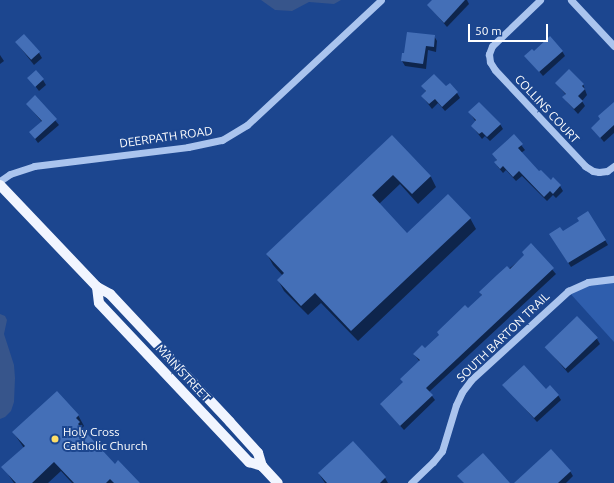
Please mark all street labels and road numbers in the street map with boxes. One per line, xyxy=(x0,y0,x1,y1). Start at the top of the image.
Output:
street label: COLLINS COURT xyxy=(512,72,582,146)
street label: DEERPATH ROAD xyxy=(118,123,214,151)
street label: SOUTH BARTON TRAIL xyxy=(454,289,552,385)
street label: MAIN STREET xyxy=(153,341,213,405)

